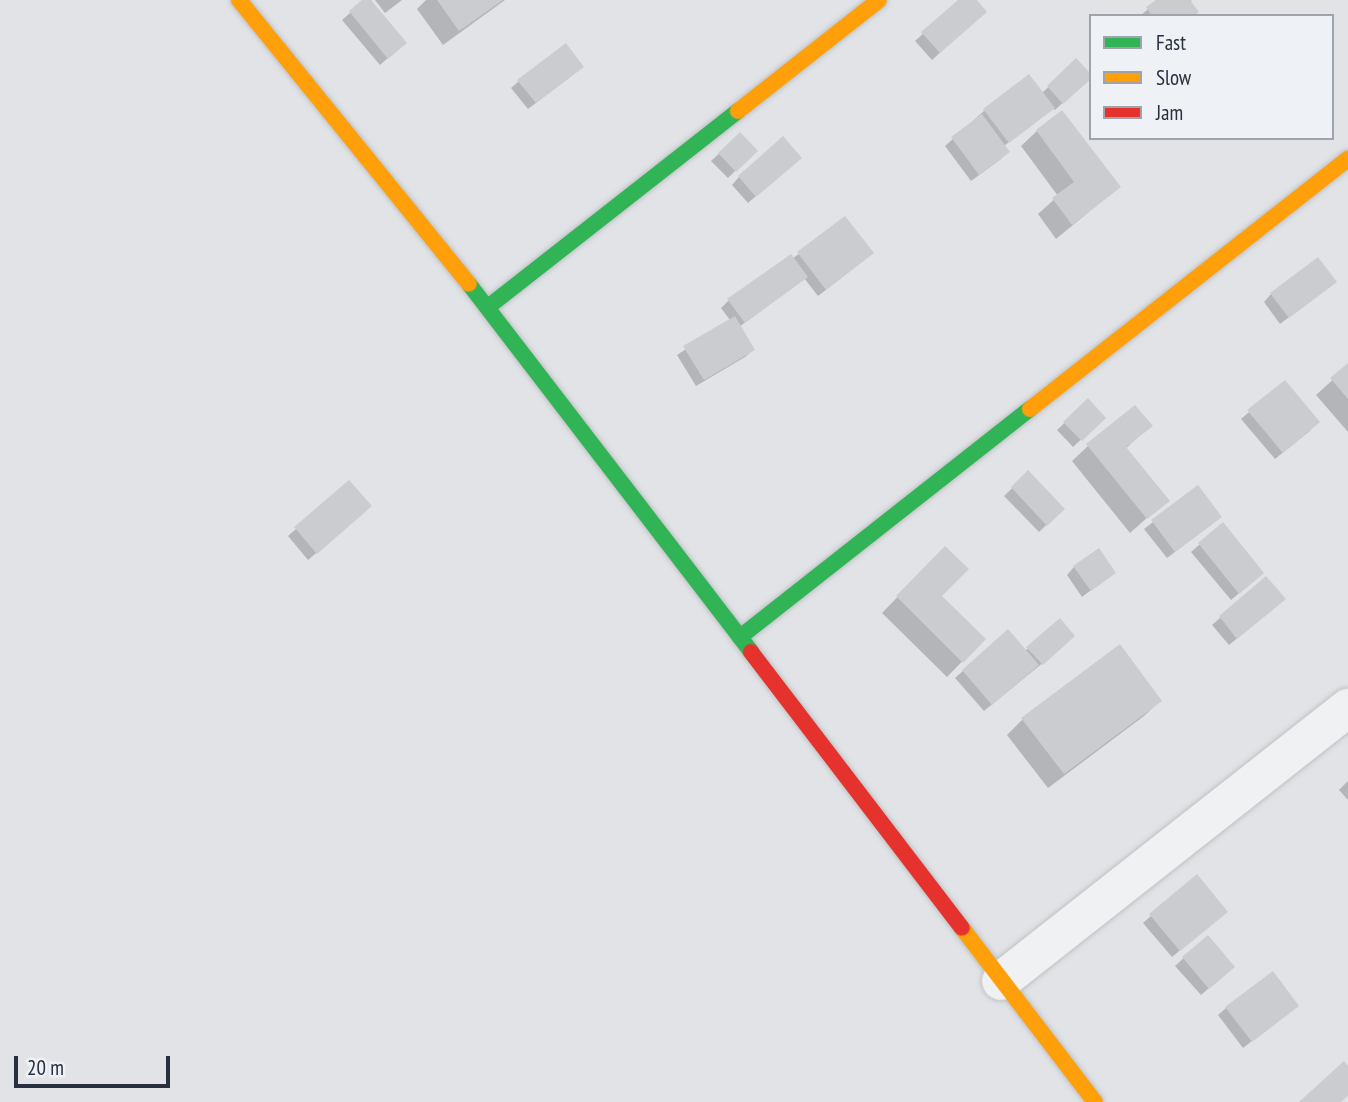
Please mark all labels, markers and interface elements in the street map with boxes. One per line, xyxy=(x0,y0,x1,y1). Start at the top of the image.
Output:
legend xyxy=(1089,14,1334,140)
text: Fast xyxy=(1156,29,1186,56)
text: Slow xyxy=(1156,64,1191,91)
text: Jam xyxy=(1156,99,1183,126)
scale bar xyxy=(18,1042,173,1086)
text: 20 m xyxy=(27,1054,64,1081)

